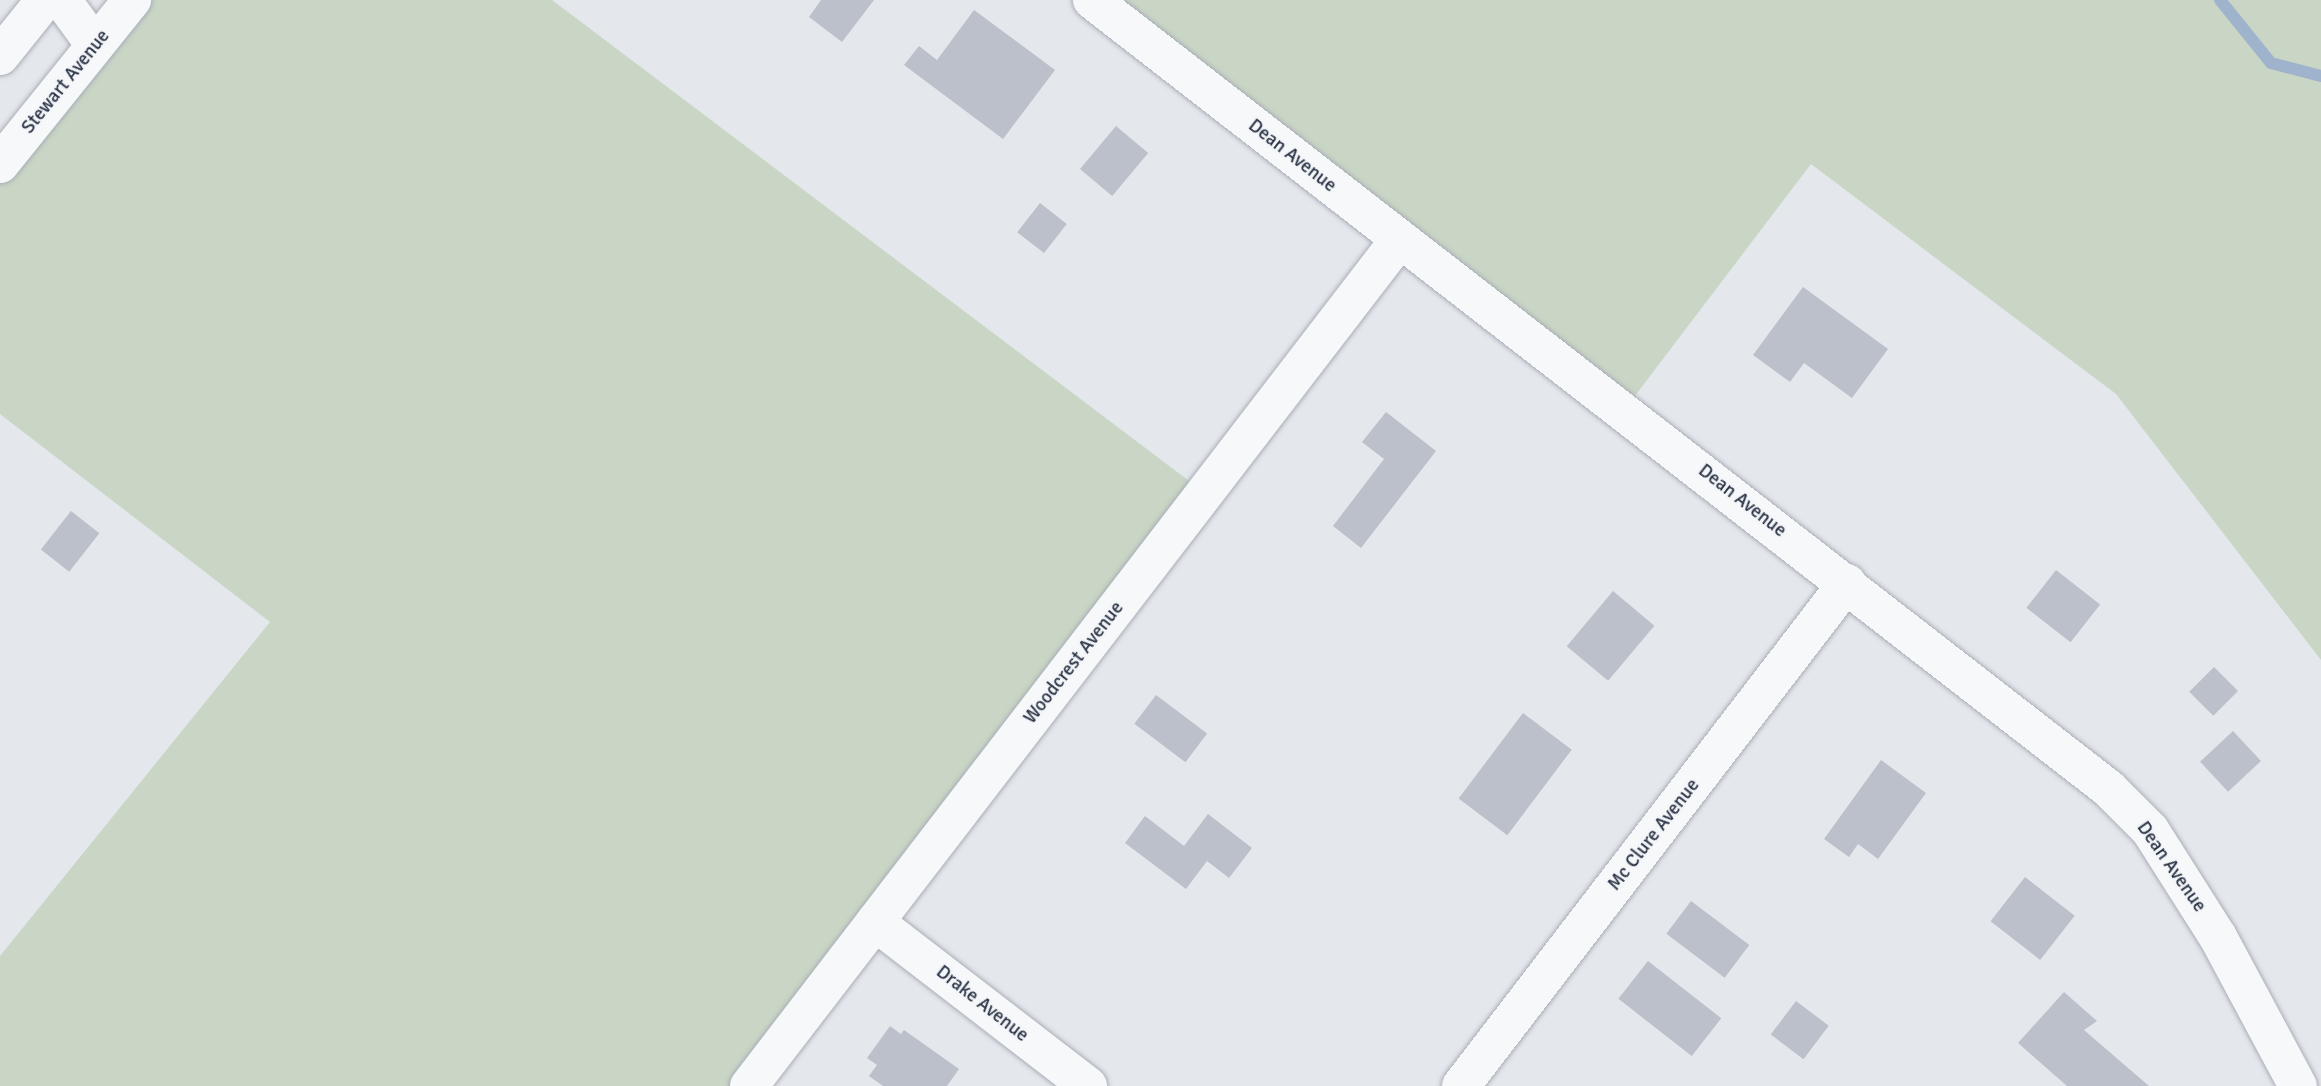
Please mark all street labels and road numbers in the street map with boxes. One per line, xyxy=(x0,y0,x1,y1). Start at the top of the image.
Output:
street label: Stewart Avenue xyxy=(17,25,115,139)
street label: Dean Avenue xyxy=(1243,115,1341,197)
street label: Dean Avenue xyxy=(1693,460,1791,542)
street label: Woodcrest Avenue xyxy=(1019,597,1129,729)
street label: Mc Clure Avenue xyxy=(1603,775,1705,895)
street label: Dean Avenue xyxy=(2131,817,2211,917)
street label: Drake Avenue xyxy=(931,961,1033,1047)

